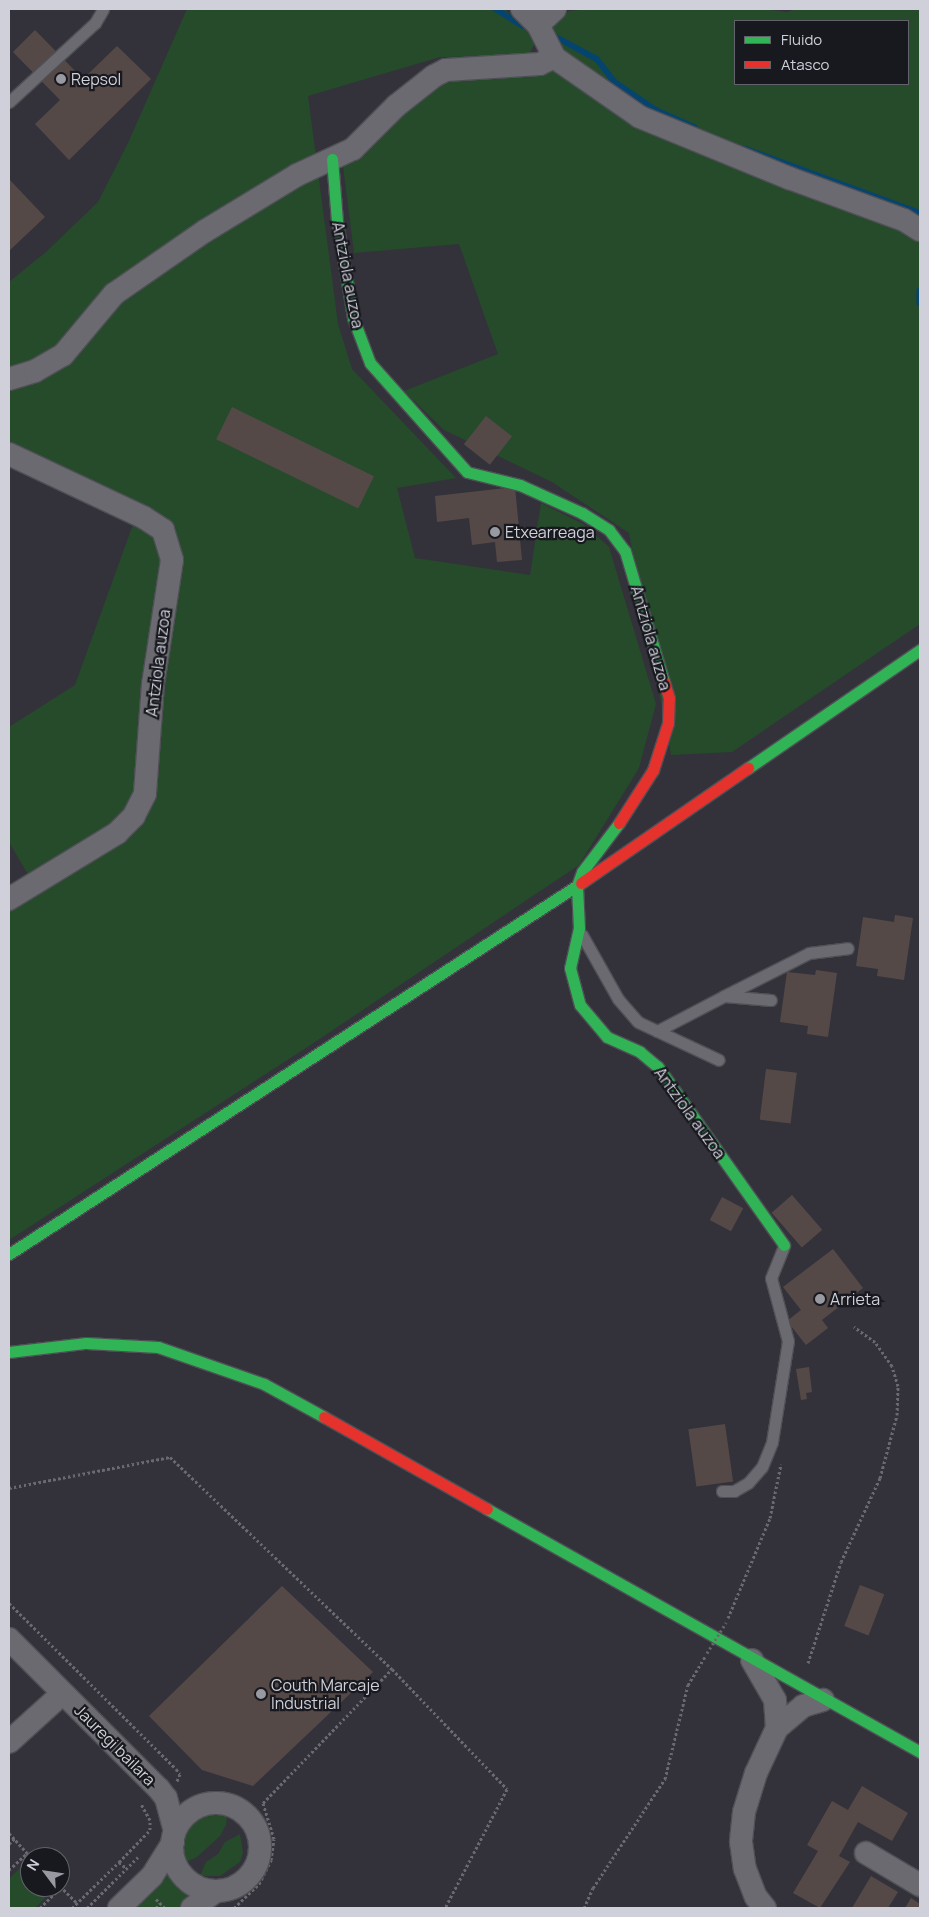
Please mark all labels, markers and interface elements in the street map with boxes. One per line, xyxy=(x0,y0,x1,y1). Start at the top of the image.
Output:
legend xyxy=(734,20,909,85)
text: Fluido xyxy=(781,29,822,50)
text: Atasco xyxy=(781,54,829,75)
place label: Repsol xyxy=(71,69,121,89)
marker: Repsol xyxy=(55,73,67,85)
street label: Antziola auzoa xyxy=(328,220,368,330)
place label: Etxearreaga xyxy=(505,522,595,542)
marker: Etxearreaga xyxy=(489,526,501,538)
street label: Antziola auzoa xyxy=(627,583,675,693)
street label: Antziola auzoa xyxy=(142,608,174,718)
street label: Antziola auzoa xyxy=(650,1064,730,1162)
place label: Arrieta xyxy=(830,1289,880,1309)
marker: Arrieta xyxy=(814,1293,826,1305)
place label: Couth Marcaje Industrial xyxy=(271,1675,380,1713)
marker: Couth Marcaje Industrial xyxy=(255,1688,267,1700)
street label: Jauregi bailara xyxy=(71,1701,159,1789)
north arrow xyxy=(20,1847,70,1897)
text: N xyxy=(22,1855,43,1874)

